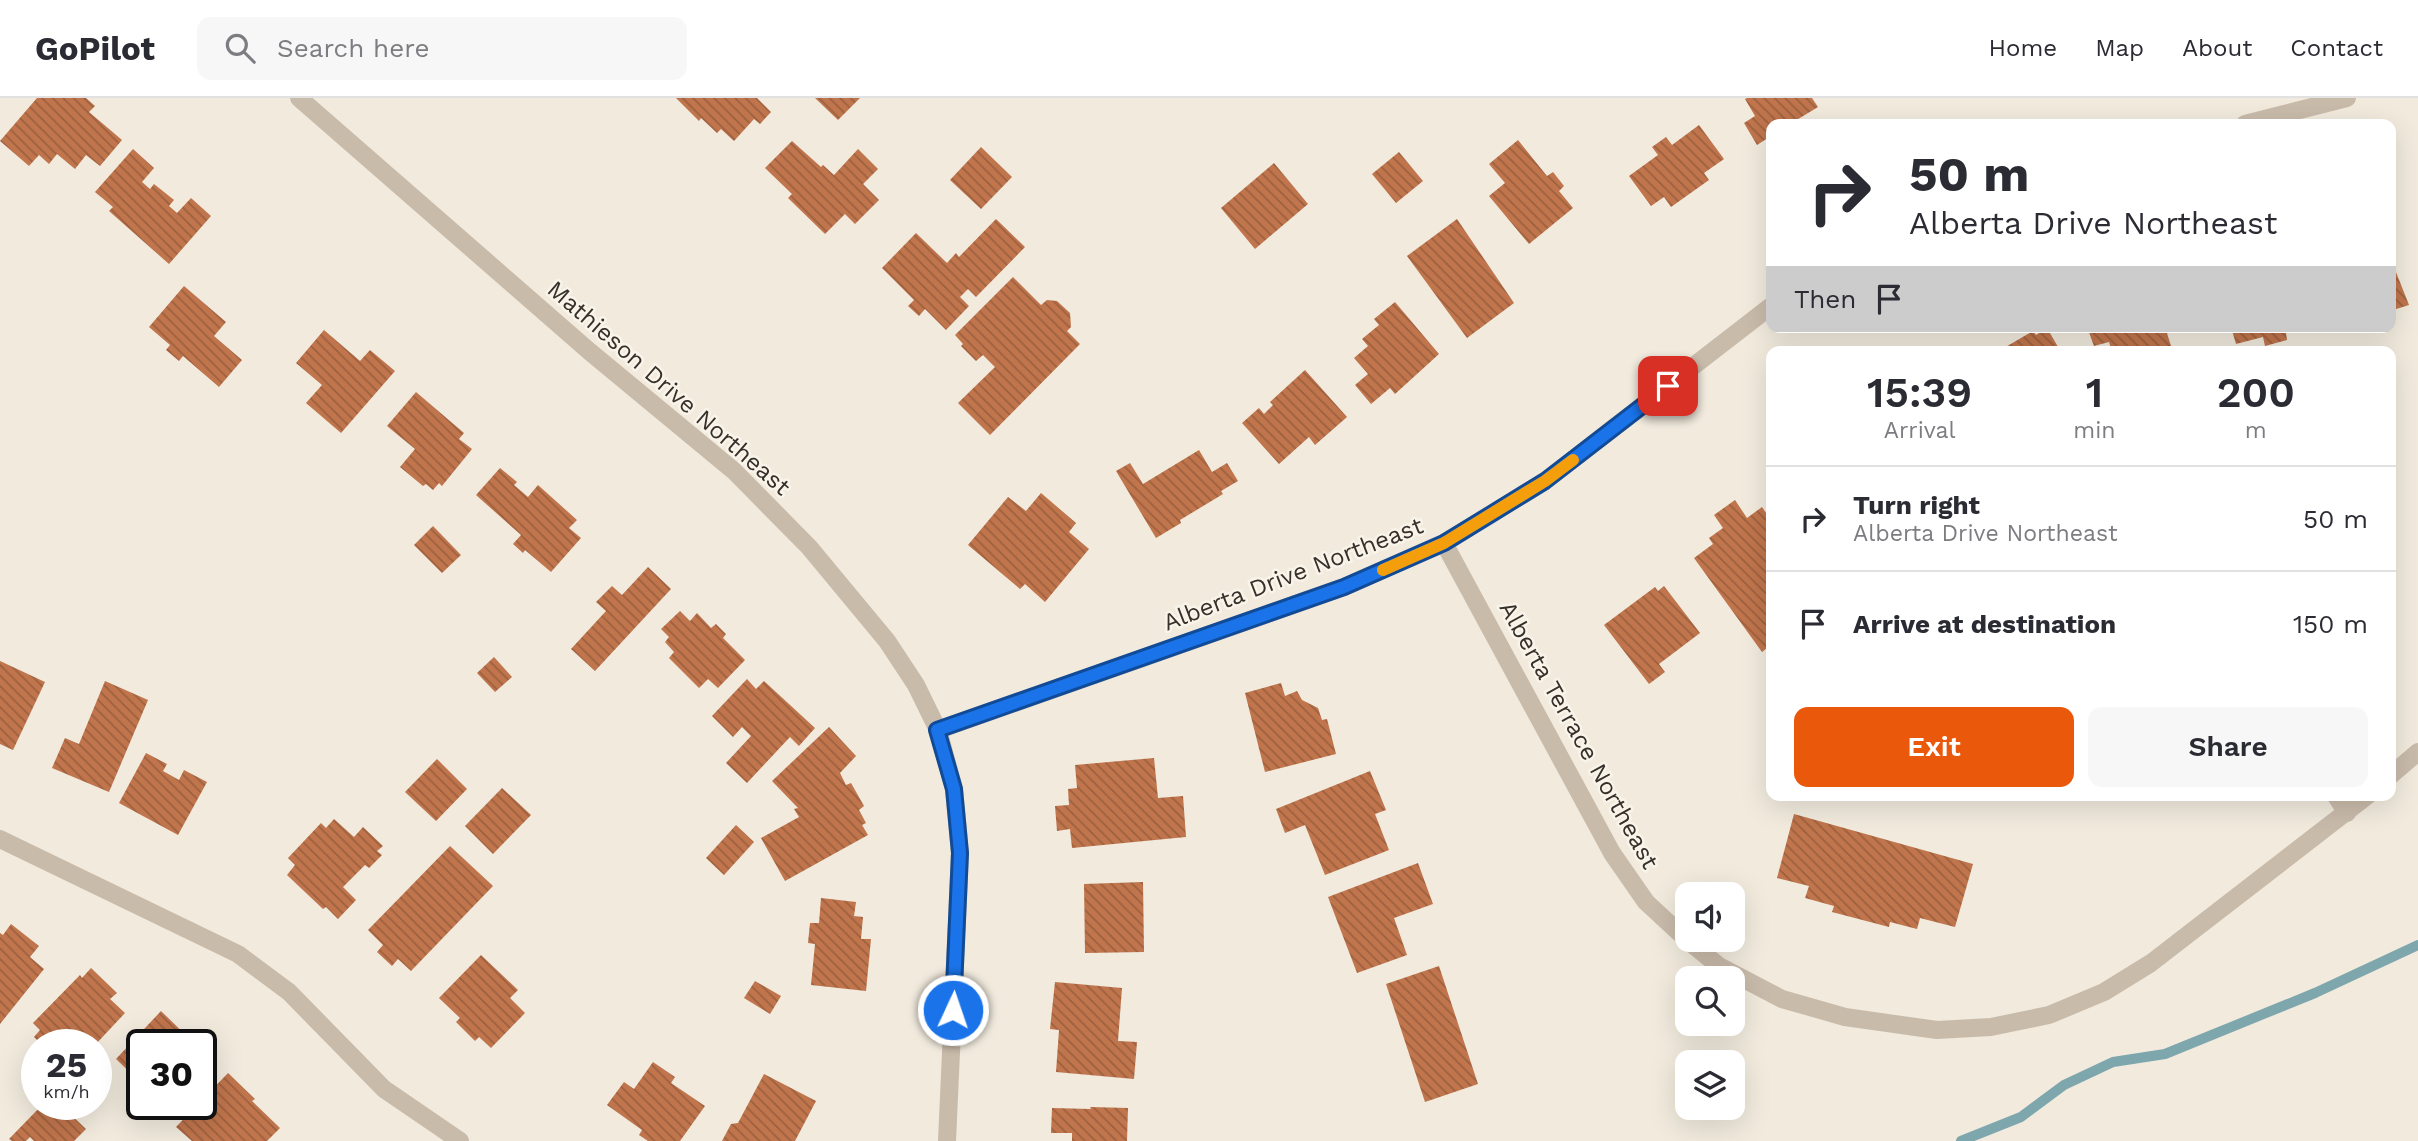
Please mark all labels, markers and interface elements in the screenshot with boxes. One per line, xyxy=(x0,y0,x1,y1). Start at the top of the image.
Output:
search box xyxy=(197,17,687,80)
text: GoPilot xyxy=(35,29,155,68)
icon: search xyxy=(221,29,259,67)
text: Search here xyxy=(277,33,429,63)
text: Home xyxy=(1989,34,2057,62)
text: Map xyxy=(2095,34,2144,62)
text: About xyxy=(2182,34,2252,62)
text: Contact xyxy=(2290,34,2383,62)
text: 50 m xyxy=(1909,145,2029,203)
icon: right xyxy=(1794,147,1885,238)
text: Alberta Drive Northeast xyxy=(1909,204,2277,242)
street label: Mathieson Drive Northeast xyxy=(542,275,796,501)
icon: arrive xyxy=(1870,280,1908,318)
text: Then xyxy=(1794,284,1856,314)
pin xyxy=(1638,356,1698,416)
icon: arrive xyxy=(1649,367,1687,405)
text: 15:39 xyxy=(1867,368,1972,417)
text: 1 xyxy=(2086,368,2103,417)
text: 200 xyxy=(2217,368,2295,417)
text: Arrival xyxy=(1884,417,1956,444)
text: min xyxy=(2073,417,2116,444)
text: m xyxy=(2245,417,2267,444)
text: Turn right xyxy=(1853,490,1980,520)
icon: right xyxy=(1794,500,1832,538)
text: 50 m xyxy=(2303,504,2368,534)
street label: Alberta Drive Northeast xyxy=(1159,511,1427,637)
text: Alberta Drive Northeast xyxy=(1853,520,2118,547)
street label: Alberta Terrace Northeast xyxy=(1494,596,1664,874)
icon: arrive xyxy=(1794,605,1832,643)
text: Arrive at destination xyxy=(1853,609,2116,639)
text: 150 m xyxy=(2293,609,2368,639)
button: Exit xyxy=(1794,707,2074,787)
button: Share xyxy=(2088,707,2368,787)
map controls xyxy=(1675,882,1745,1120)
button: sound xyxy=(1675,882,1745,952)
button: search xyxy=(1675,966,1745,1036)
position arrow xyxy=(916,973,990,1047)
speed limit sign: 30 xyxy=(126,1029,217,1120)
text: 25 xyxy=(46,1044,87,1086)
button: layers xyxy=(1675,1050,1745,1120)
text: km/h xyxy=(43,1081,90,1102)

